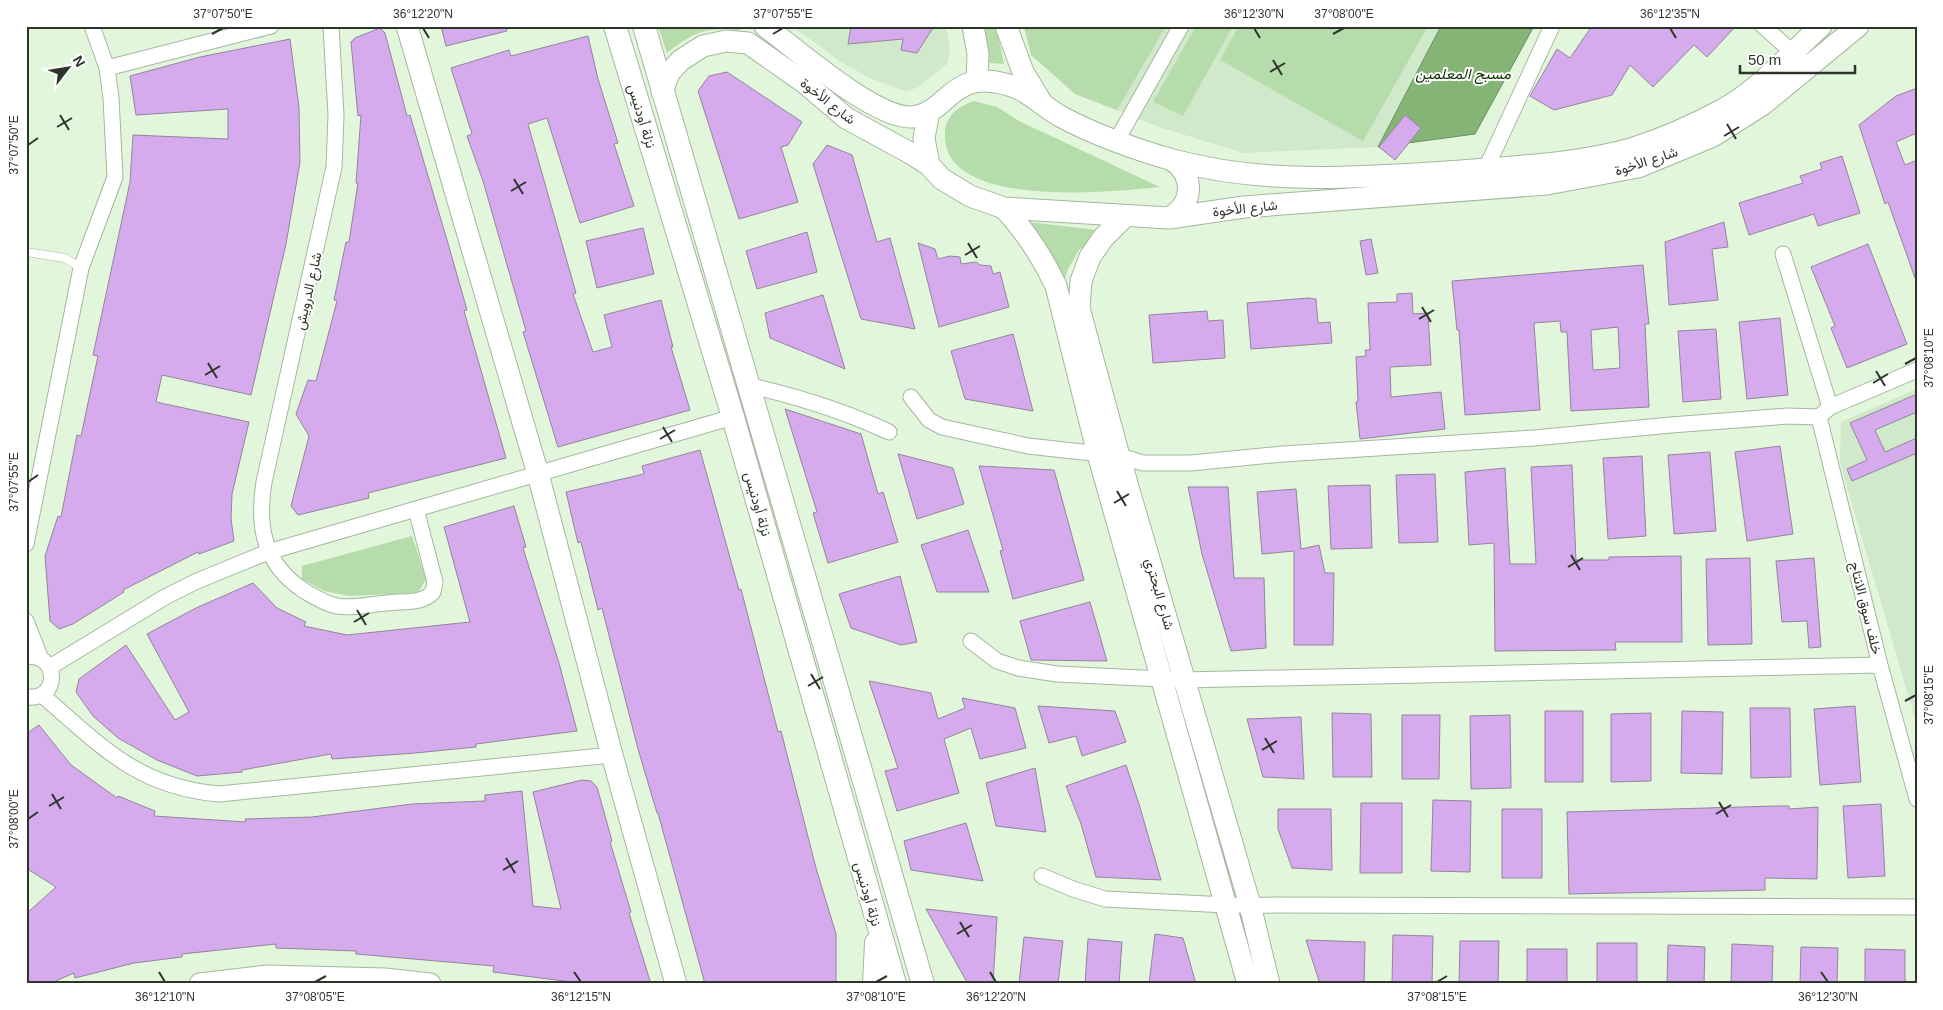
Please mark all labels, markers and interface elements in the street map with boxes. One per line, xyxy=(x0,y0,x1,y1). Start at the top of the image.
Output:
text: 37°07'50"E xyxy=(193,7,253,21)
text: 36°12'20"N xyxy=(393,7,453,21)
text: 37°07'55"E xyxy=(753,7,813,21)
text: 36°12'30"N xyxy=(1224,7,1284,21)
text: 37°08'00"E xyxy=(1314,7,1374,21)
text: 36°12'35"N xyxy=(1640,7,1700,21)
north arrow xyxy=(42,42,92,92)
scale bar xyxy=(1740,42,1856,74)
text: 50 m xyxy=(1748,51,1781,68)
text: N xyxy=(70,53,89,70)
water label: مسبح المعلمين xyxy=(1415,65,1512,85)
street label: شارع الأخوة xyxy=(795,75,859,130)
street label: نزلة أودنيس xyxy=(624,82,659,150)
text: 37°07'50"E xyxy=(7,115,21,175)
street label: شارع الأخوة xyxy=(1612,143,1680,182)
street label: شارع الأخوة xyxy=(1212,197,1279,222)
street label: شارع الدرويش xyxy=(291,251,328,332)
text: 37°08'10"E xyxy=(1922,328,1936,388)
text: 37°07'55"E xyxy=(7,452,21,512)
street label: نزلة أودنيس xyxy=(740,470,775,538)
street label: شارع البحتري xyxy=(1138,556,1178,633)
street label: خلف سوق الانتاج xyxy=(1844,560,1885,657)
text: 37°08'15"E xyxy=(1922,665,1936,725)
text: 37°08'00"E xyxy=(7,789,21,849)
street label: نزلة أودنيس xyxy=(850,860,885,928)
text: 36°12'10"N xyxy=(135,990,195,1004)
text: 37°08'05"E xyxy=(285,990,345,1004)
text: 36°12'15"N xyxy=(551,990,611,1004)
text: 37°08'10"E xyxy=(846,990,906,1004)
text: 36°12'20"N xyxy=(966,990,1026,1004)
text: 37°08'15"E xyxy=(1407,990,1467,1004)
text: 36°12'30"N xyxy=(1798,990,1858,1004)

